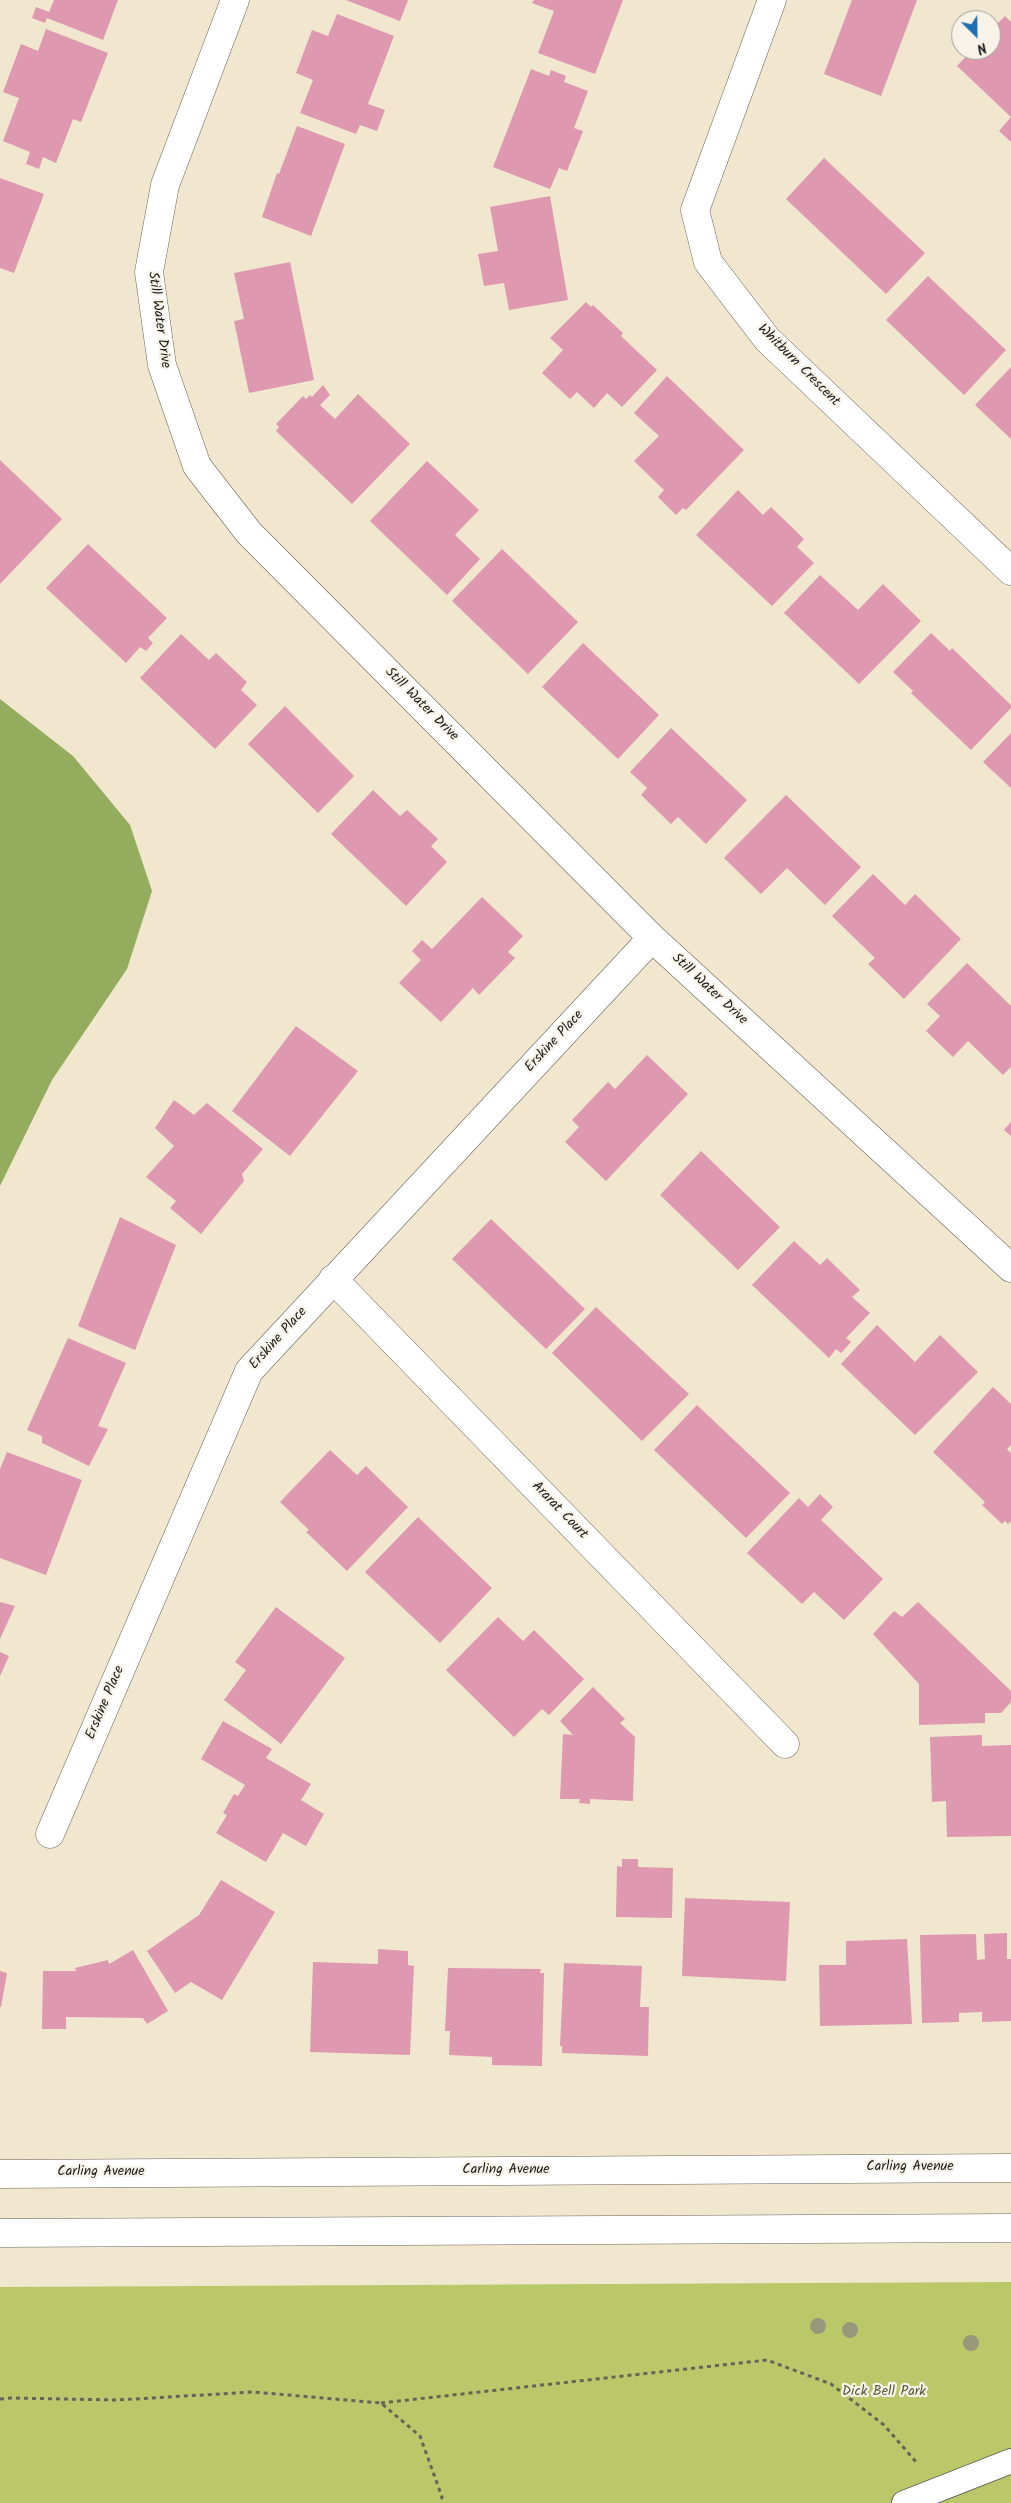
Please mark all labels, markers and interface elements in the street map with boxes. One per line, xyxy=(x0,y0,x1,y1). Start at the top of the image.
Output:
north arrow xyxy=(951,10,1001,60)
text: N xyxy=(973,36,990,60)
street label: Still Water Drive xyxy=(143,271,173,369)
street label: Whitburn Crescent xyxy=(753,321,843,411)
street label: Still Water Drive xyxy=(381,665,461,745)
street label: Still Water Drive xyxy=(668,951,750,1029)
street label: Erskine Place xyxy=(522,1008,588,1076)
street label: Erskine Place xyxy=(247,1304,311,1374)
street label: Ararat Court xyxy=(527,1479,591,1543)
street label: Erskine Place xyxy=(83,1664,129,1742)
street label: Carling Avenue xyxy=(866,2160,954,2176)
street label: Carling Avenue xyxy=(462,2163,550,2179)
street label: Carling Avenue xyxy=(57,2165,145,2181)
park label: Dick Bell Park xyxy=(842,2385,926,2401)

